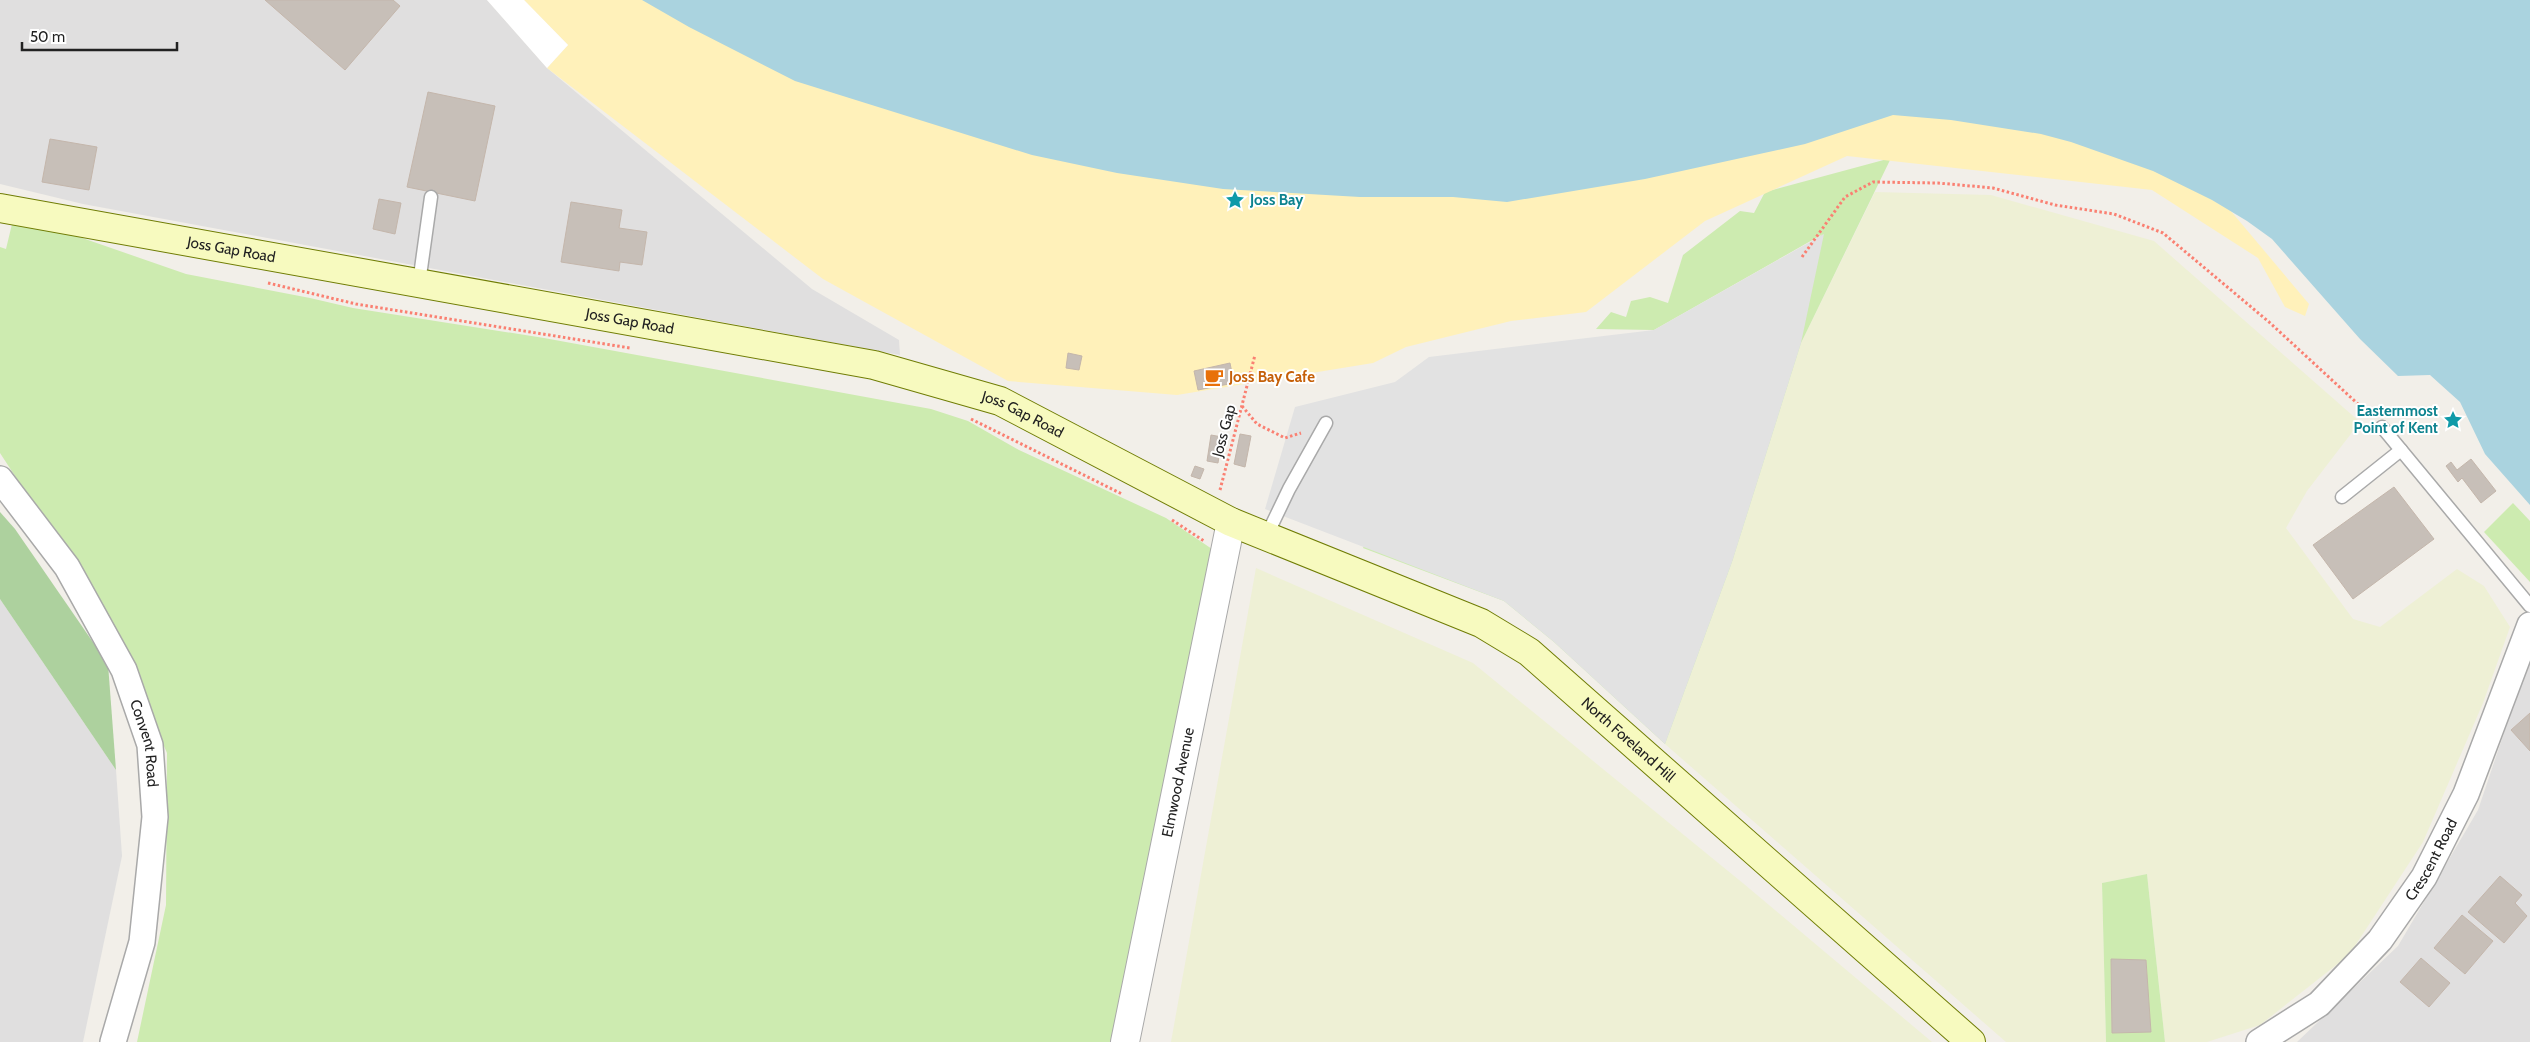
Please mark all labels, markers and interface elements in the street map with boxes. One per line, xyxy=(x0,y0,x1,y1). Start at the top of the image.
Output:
scale bar xyxy=(22,20,178,52)
text: 50 m xyxy=(30,28,65,46)
place icon: Joss Bay xyxy=(1224,189,1246,211)
place label: Joss Bay xyxy=(1249,191,1304,209)
street label: Joss Gap Road xyxy=(185,233,277,266)
street label: Joss Gap Road xyxy=(583,304,675,338)
cafe icon: Joss Bay Cafe xyxy=(1203,366,1225,388)
place label: Joss Bay Cafe xyxy=(1228,368,1315,386)
street label: Joss Gap Road xyxy=(979,387,1067,442)
place label: Easternmost Point of Kent xyxy=(2353,402,2438,437)
street label: Joss Gap xyxy=(1208,403,1240,460)
place icon: Easternmost Point of Kent xyxy=(2442,409,2464,431)
street label: North Foreland Hill xyxy=(1578,693,1679,786)
street label: Convent Road xyxy=(126,697,162,788)
street label: Elmwood Avenue xyxy=(1158,726,1198,839)
street label: Crescent Road xyxy=(2401,816,2461,904)

